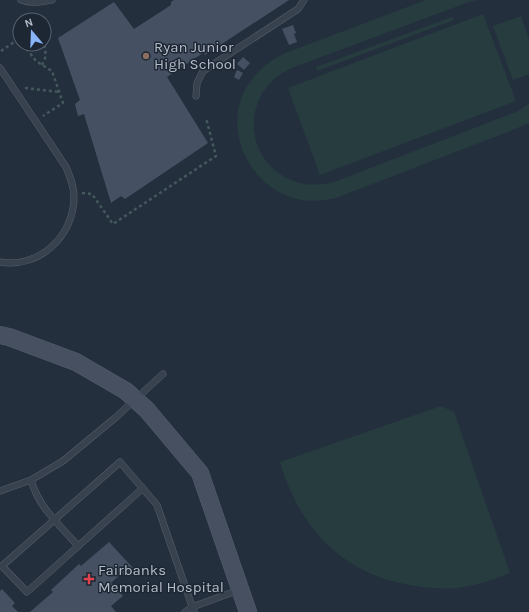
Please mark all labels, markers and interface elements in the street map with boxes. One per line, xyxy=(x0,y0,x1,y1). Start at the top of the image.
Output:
north arrow xyxy=(12,12,52,52)
text: N xyxy=(23,16,35,30)
place label: Ryan Junior High School xyxy=(154,38,236,73)
marker: Ryan Junior High School xyxy=(141,51,151,61)
place label: Fairbanks Memorial Hospital xyxy=(98,561,224,596)
marker: Fairbanks Memorial Hospital xyxy=(83,573,95,585)

